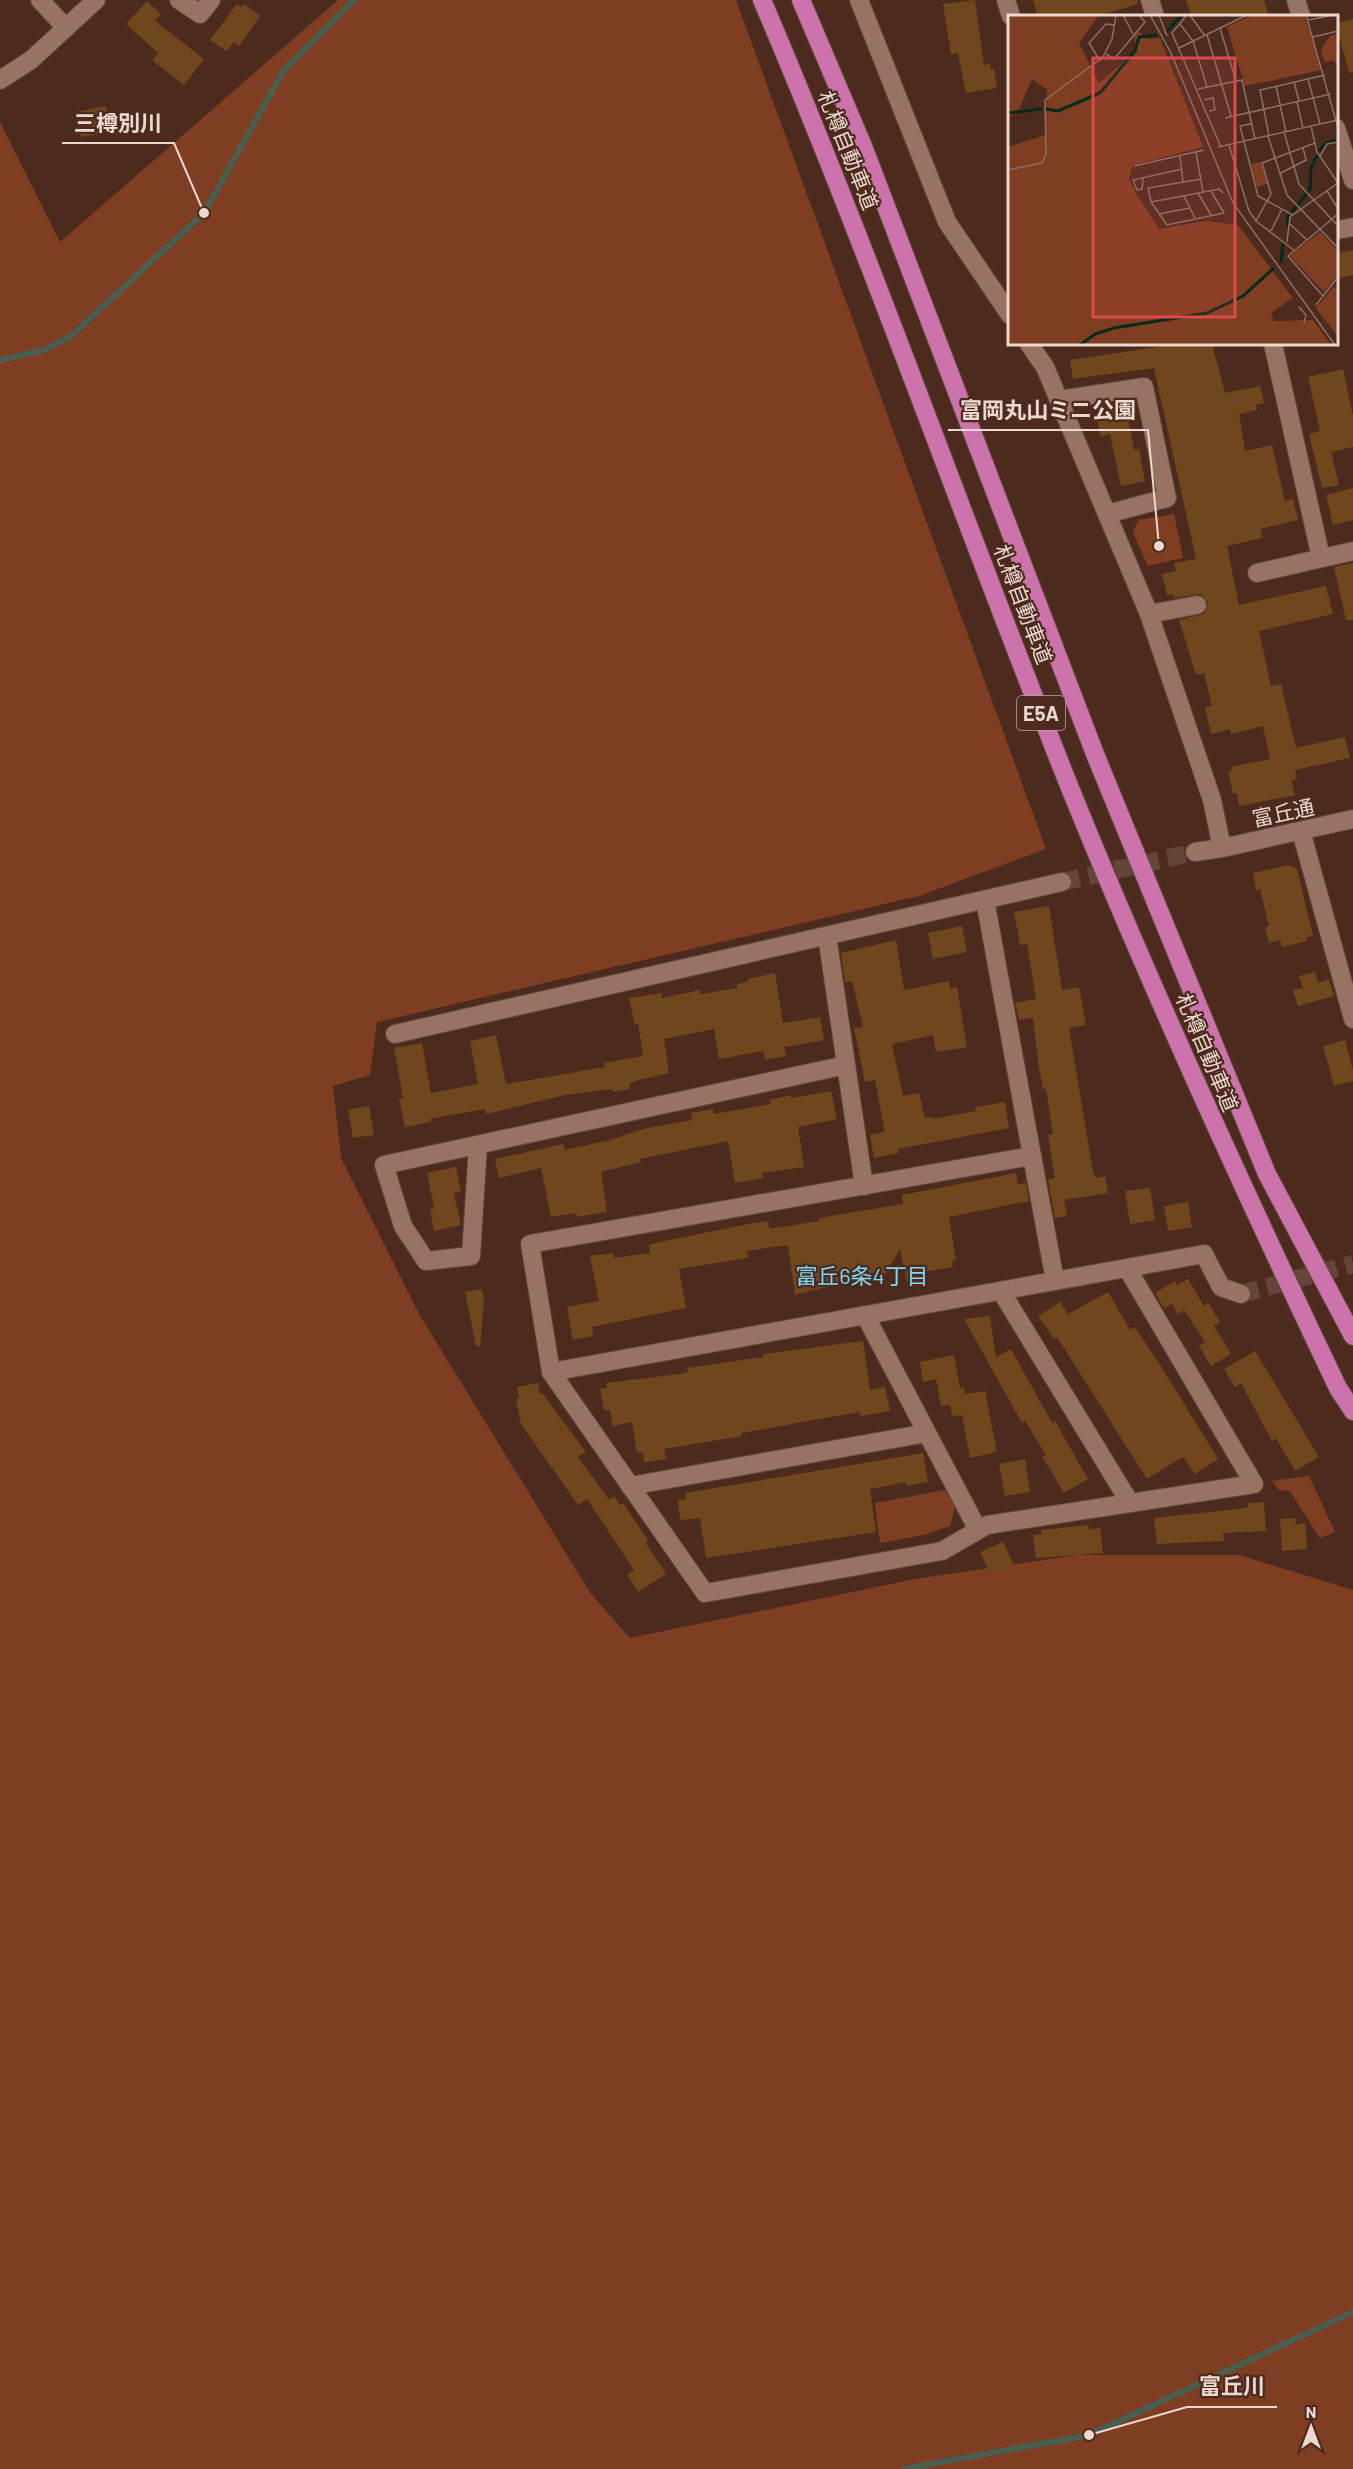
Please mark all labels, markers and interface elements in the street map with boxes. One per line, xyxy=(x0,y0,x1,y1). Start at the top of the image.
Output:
inset map xyxy=(1008,15,1338,345)
street label: 札樽自動車道 xyxy=(814,87,884,213)
callout: 三樽別川 xyxy=(62,103,174,143)
text: 三樽別川 xyxy=(74,109,162,135)
callout: 富岡丸山ミニ公園 xyxy=(948,390,1148,430)
text: 富岡丸山ミニ公園 xyxy=(960,396,1136,422)
street label: 札樽自動車道 xyxy=(990,541,1058,667)
road number: E5A xyxy=(1017,696,1065,730)
street label: 富丘通 xyxy=(1250,793,1316,831)
street label: 札樽自動車道 xyxy=(1172,989,1244,1115)
district label: 富丘6条4丁目 xyxy=(795,1262,929,1288)
callout: 富丘川 xyxy=(1187,2367,1277,2407)
text: 富丘川 xyxy=(1199,2372,1265,2398)
north arrow xyxy=(1281,2397,1341,2457)
text: N xyxy=(1306,2402,1316,2421)

